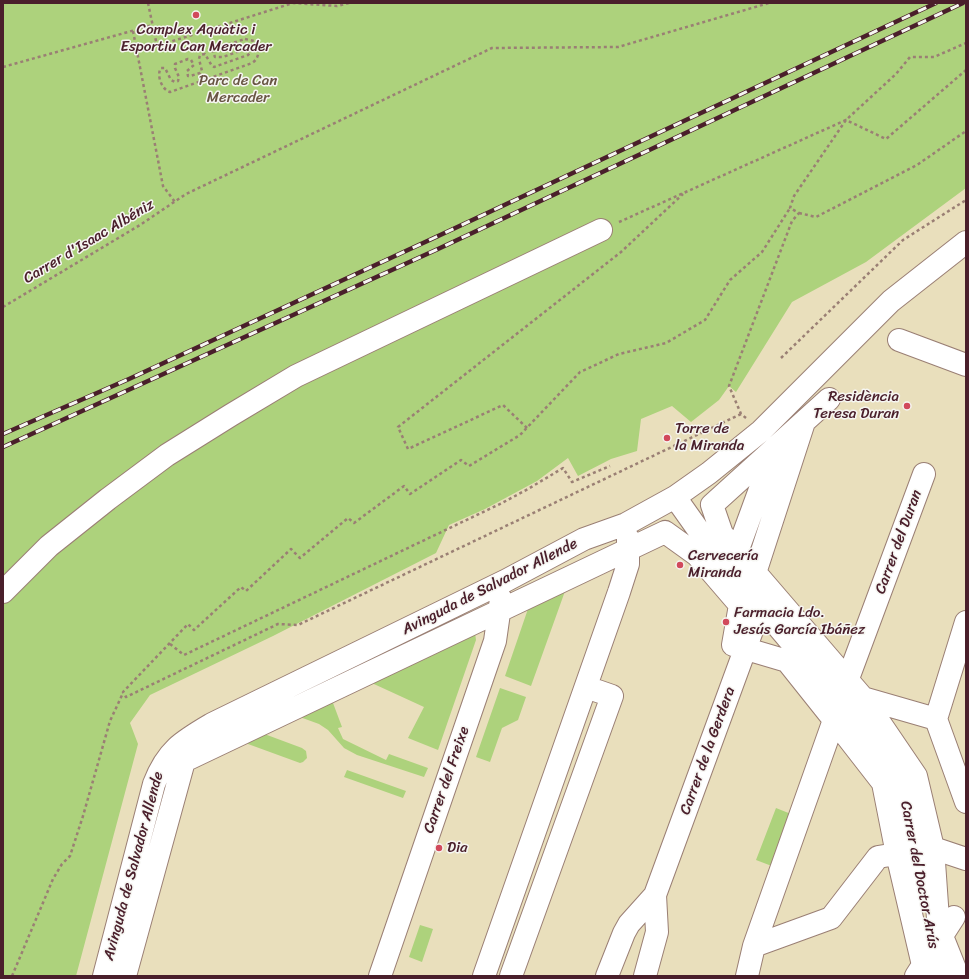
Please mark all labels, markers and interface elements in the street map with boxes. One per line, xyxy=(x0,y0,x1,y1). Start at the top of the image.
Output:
marker: Complex Aquàtic i Esportiu Can Mercader xyxy=(191,10,201,20)
place label: Complex Aquàtic i Esportiu Can Mercader xyxy=(121,21,271,56)
park label: Parc de Can Mercader xyxy=(199,72,277,107)
street label: Carrer d'Isaac Albéniz xyxy=(21,196,157,288)
place label: Residència Teresa Duran xyxy=(813,388,899,423)
marker: Residència Teresa Duran xyxy=(902,401,912,411)
place label: Torre de la Miranda xyxy=(675,420,744,455)
marker: Torre de la Miranda xyxy=(662,433,672,443)
street label: Carrer del Duran xyxy=(872,487,926,597)
street label: Avinguda de Salvador Allende xyxy=(399,535,581,639)
place label: Cervecería Miranda xyxy=(688,547,758,582)
marker: Cervecería Miranda xyxy=(675,560,685,570)
place label: Farmacia Ldo. Jesús García Ibáñez xyxy=(734,604,865,639)
marker: Farmacia Ldo. Jesús García Ibáñez xyxy=(721,617,731,627)
street label: Carrer de la Gerdera xyxy=(677,685,739,817)
street label: Carrer del Freixe xyxy=(420,724,474,836)
street label: Avinguda de Salvador Allende xyxy=(100,770,168,962)
street label: Carrer del Doctor Arús xyxy=(896,800,942,950)
place label: Dia xyxy=(447,839,468,857)
marker: Dia xyxy=(434,843,444,853)

